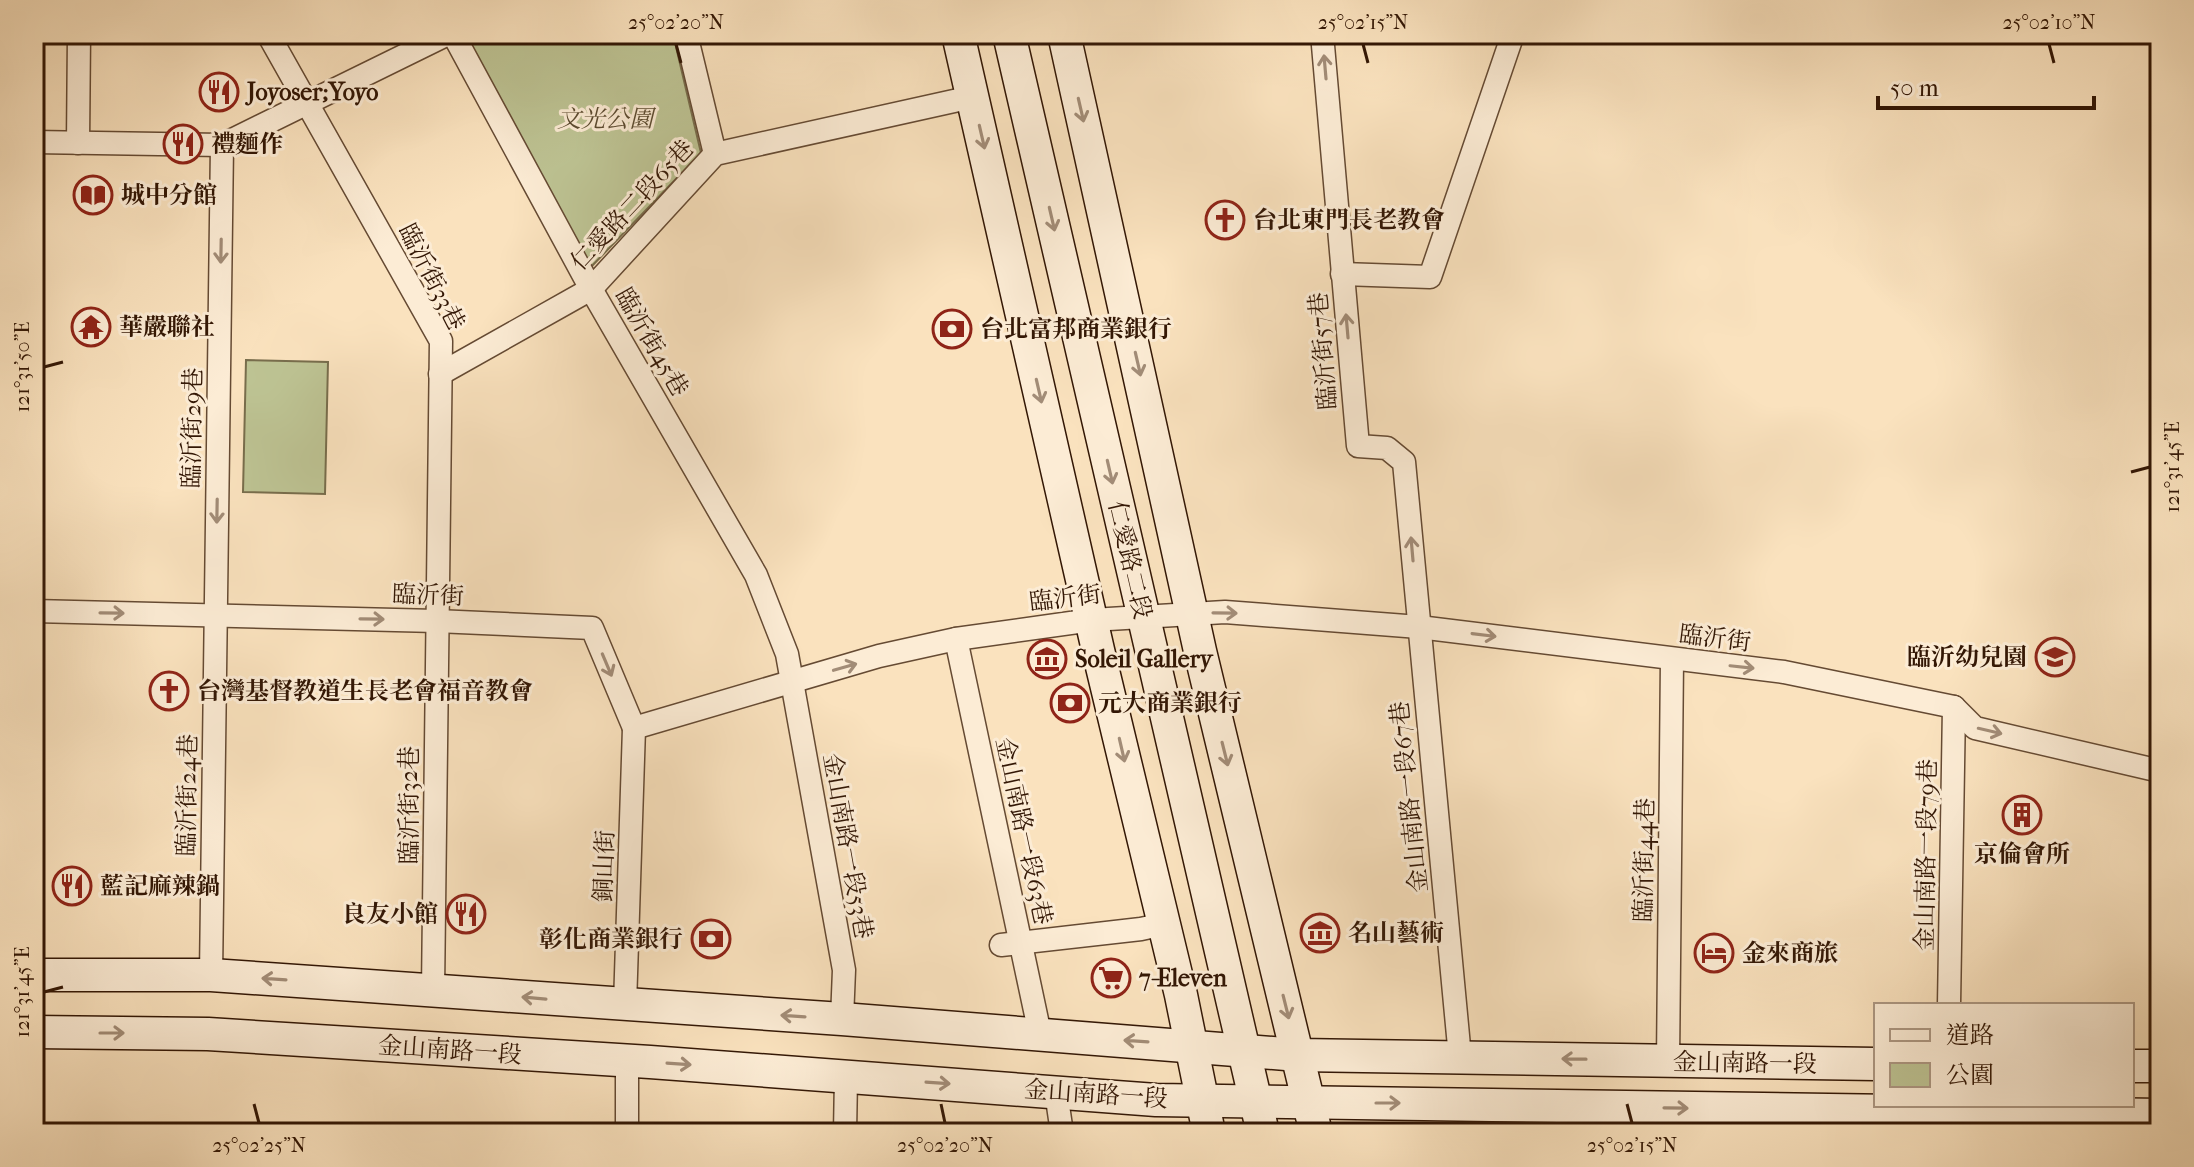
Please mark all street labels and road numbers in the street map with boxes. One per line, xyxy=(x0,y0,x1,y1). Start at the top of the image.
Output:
street label: 仁愛路二段65巷 xyxy=(565,134,699,276)
street label: 臨沂街33巷 xyxy=(393,219,471,335)
street label: 臨沂街45巷 xyxy=(610,283,694,401)
street label: 臨沂街57巷 xyxy=(1304,291,1342,411)
street label: 臨沂街29巷 xyxy=(177,367,207,489)
street label: 仁愛路二段 xyxy=(1103,498,1157,622)
street label: 臨沂街 xyxy=(392,580,464,610)
street label: 臨沂街 xyxy=(1028,580,1102,616)
street label: 臨沂街 xyxy=(1678,620,1752,656)
street label: 金山南路一段67巷 xyxy=(1385,700,1433,894)
street label: 臨沂街24巷 xyxy=(172,734,202,856)
street label: 金山南路一段63巷 xyxy=(990,735,1058,927)
street label: 臨沂街32巷 xyxy=(395,746,423,864)
street label: 金山南路一段53巷 xyxy=(818,751,878,941)
street label: 金山南路一段79巷 xyxy=(1910,759,1942,951)
street label: 臨沂街44巷 xyxy=(1629,798,1659,922)
street label: 銅山街 xyxy=(589,830,619,902)
street label: 金山南路一段 xyxy=(377,1031,523,1069)
street label: 金山南路一段 xyxy=(1673,1048,1817,1078)
street label: 金山南路一段 xyxy=(1023,1075,1169,1113)

